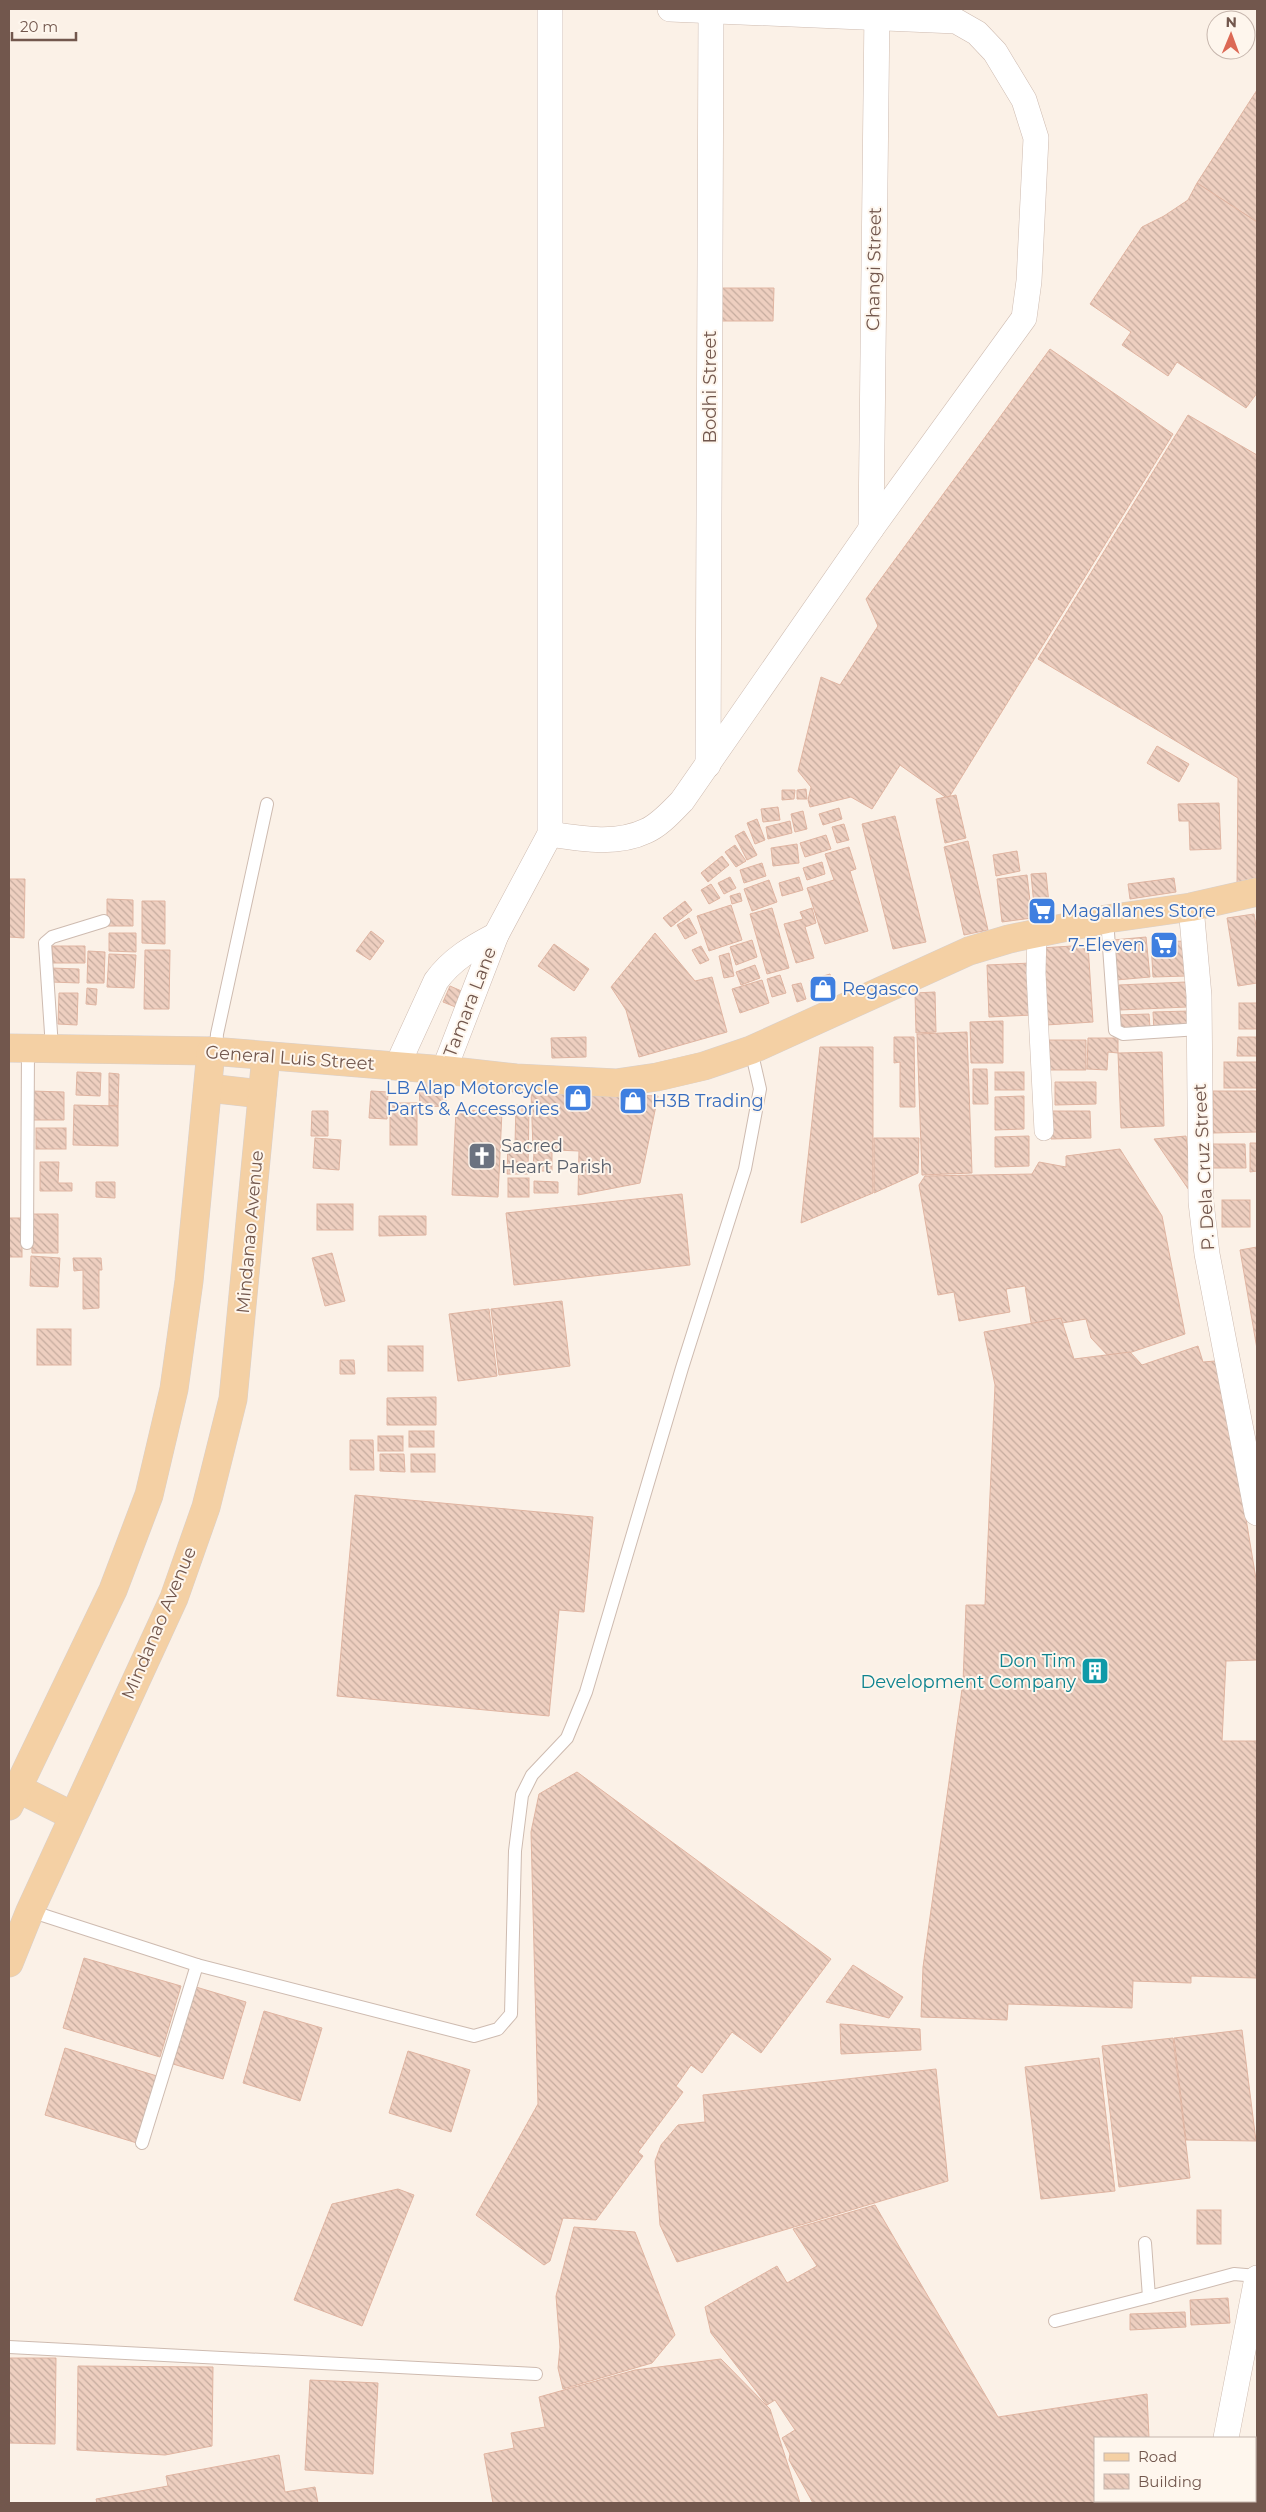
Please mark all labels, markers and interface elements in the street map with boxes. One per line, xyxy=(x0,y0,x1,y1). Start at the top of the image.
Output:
scale bar xyxy=(12,10,76,42)
north arrow xyxy=(1206,10,1256,60)
text: N xyxy=(1225,13,1237,31)
text: 20 m xyxy=(20,17,58,36)
street label: Changi Street xyxy=(862,207,886,331)
street label: Bodhi Street xyxy=(699,330,721,444)
supermarket icon: Magallanes Store xyxy=(1027,896,1057,926)
place label: Magallanes Store xyxy=(1061,900,1216,922)
supermarket icon: 7-Eleven xyxy=(1149,930,1179,960)
place label: 7-Eleven xyxy=(1068,934,1145,956)
street label: Tamara Lane xyxy=(439,944,501,1060)
shop icon: Regasco xyxy=(808,974,838,1004)
place label: Regasco xyxy=(842,978,919,1000)
street label: General Luis Street xyxy=(205,1041,375,1075)
place label: LB Alap Motorcycle Parts & Accessories xyxy=(386,1077,559,1120)
shop icon: LB Alap Motorcycle Parts & Accessories xyxy=(563,1083,593,1113)
street label: P. Dela Cruz Street xyxy=(1189,1083,1219,1251)
shop icon: H3B Trading xyxy=(618,1086,648,1116)
place label: H3B Trading xyxy=(652,1090,764,1112)
place label: Sacred Heart Parish xyxy=(501,1135,613,1178)
church icon: Sacred Heart Parish xyxy=(467,1141,497,1171)
street label: Mindanao Avenue xyxy=(232,1149,268,1315)
street label: Mindanao Avenue xyxy=(117,1543,201,1703)
place label: Don Tim Development Company xyxy=(861,1650,1076,1693)
building icon: Don Tim Development Company xyxy=(1080,1656,1110,1686)
legend xyxy=(1094,2437,1256,2502)
text: Road xyxy=(1138,2447,1177,2466)
text: Building xyxy=(1138,2472,1202,2491)

